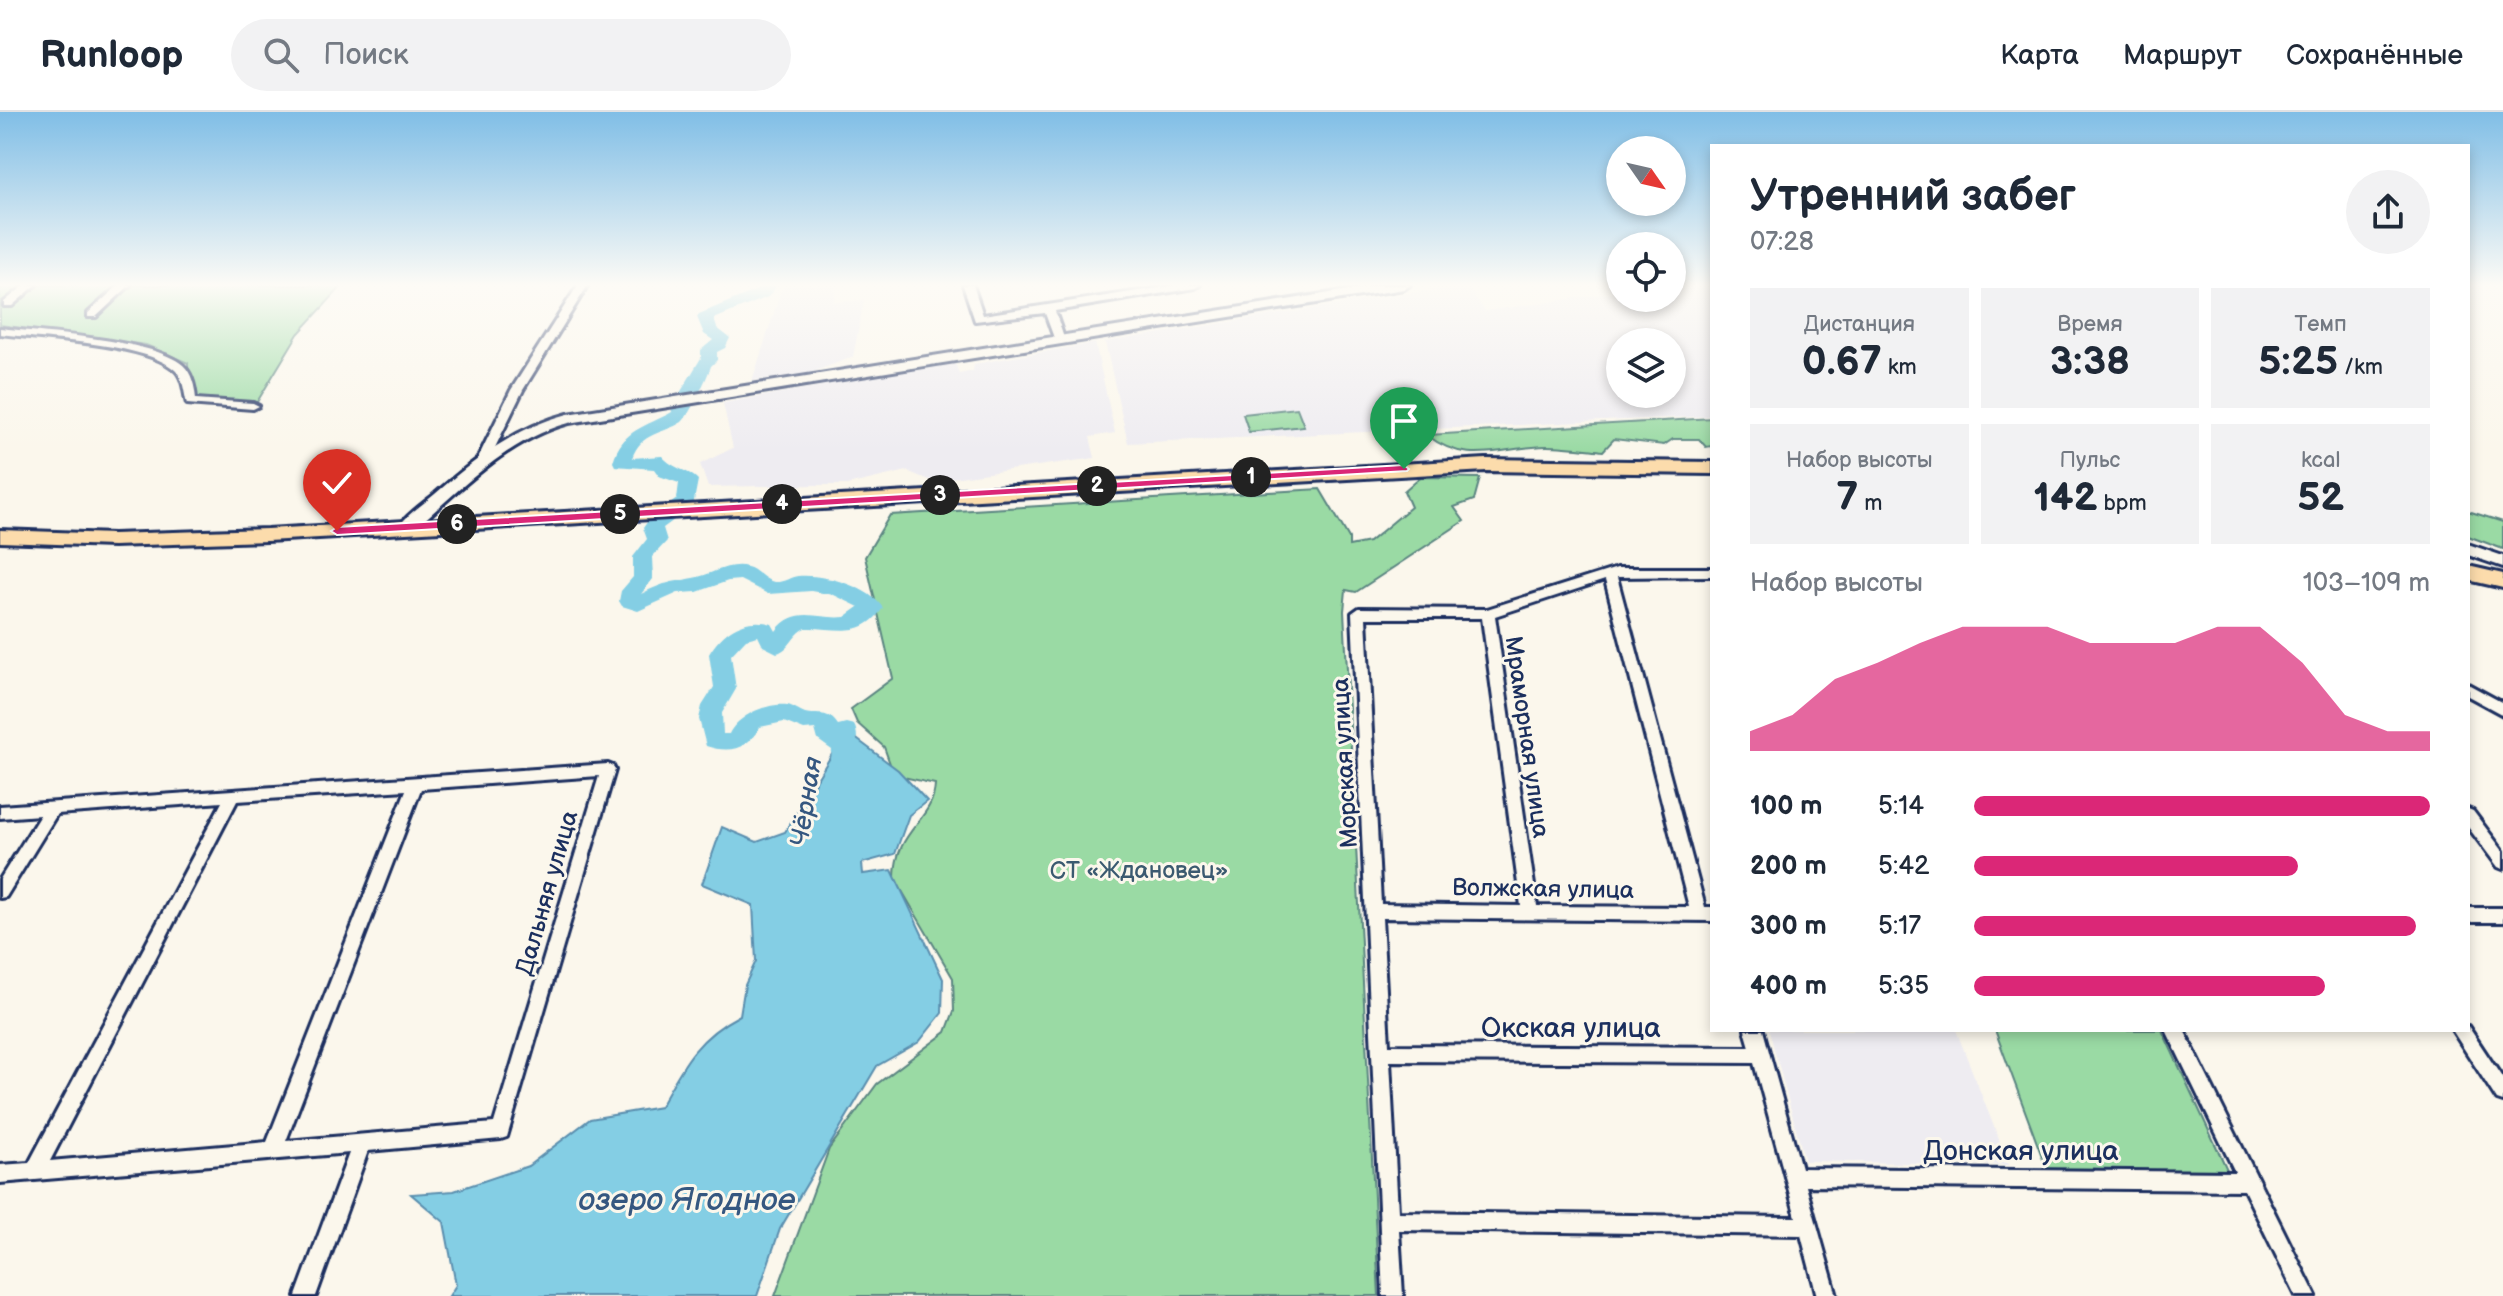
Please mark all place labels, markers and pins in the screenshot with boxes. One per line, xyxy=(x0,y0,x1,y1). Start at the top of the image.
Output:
pin xyxy=(1370,387,1438,469)
pin xyxy=(303,449,371,531)
pin: 1 xyxy=(1231,457,1271,497)
pin: 2 xyxy=(1077,466,1117,506)
pin: 3 xyxy=(920,475,960,515)
pin: 4 xyxy=(762,484,802,524)
pin: 5 xyxy=(600,494,640,534)
pin: 6 xyxy=(437,504,477,544)

